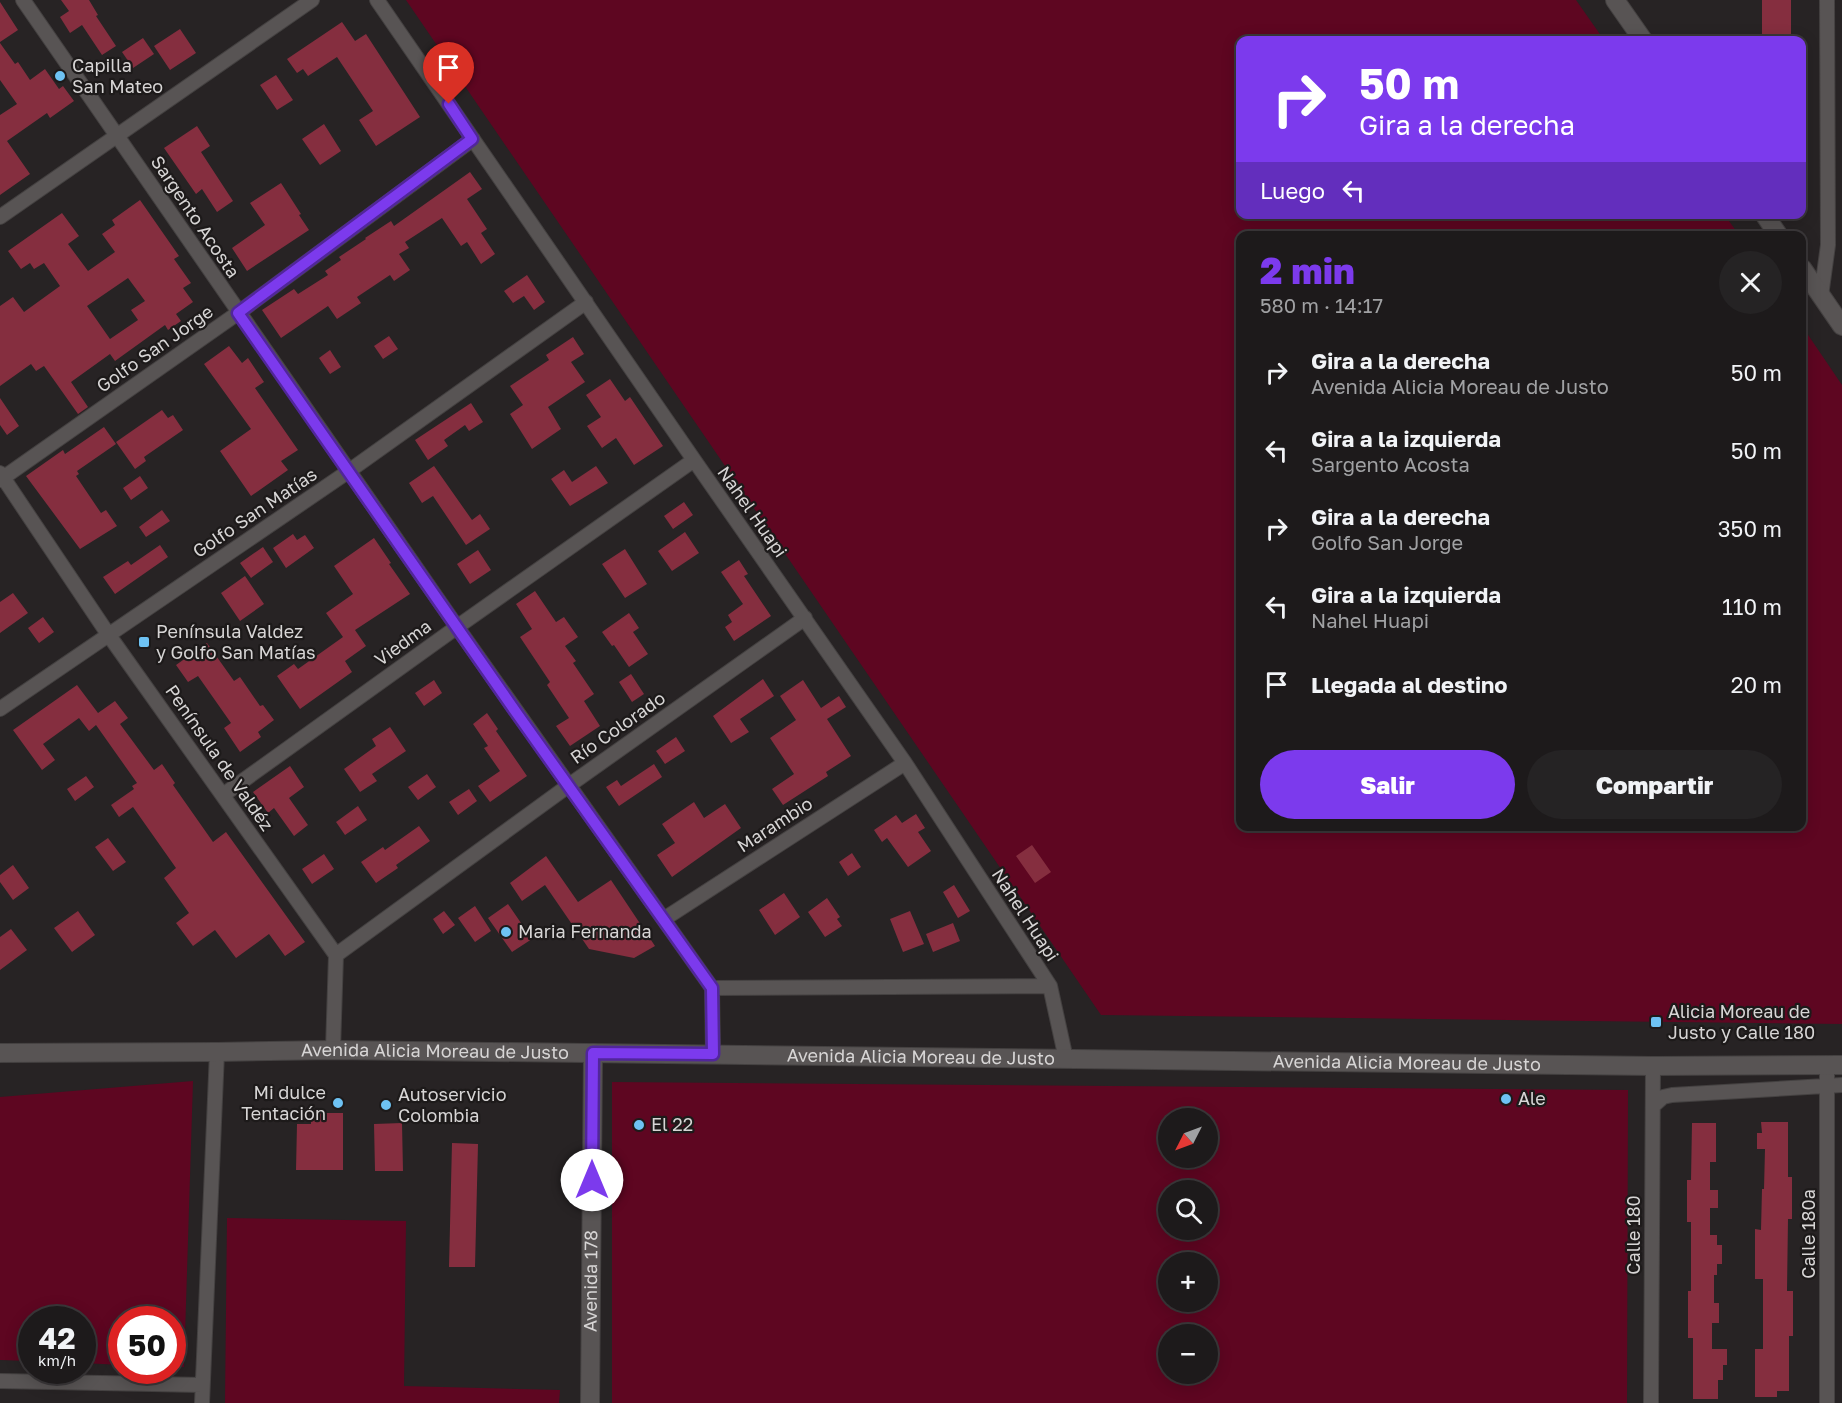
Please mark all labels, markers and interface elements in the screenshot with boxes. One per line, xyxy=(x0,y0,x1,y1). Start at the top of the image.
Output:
pin xyxy=(423,42,474,104)
icon: arrive xyxy=(432,51,465,84)
place label: Capilla San Mateo xyxy=(72,54,163,97)
text: 50 m xyxy=(1359,58,1459,108)
icon: right xyxy=(1260,60,1338,138)
marker: Capilla San Mateo xyxy=(53,69,67,83)
text: Gira a la derecha xyxy=(1359,109,1575,141)
street label: Sargento Acosta xyxy=(147,151,245,282)
icon: left xyxy=(1337,174,1370,207)
text: Luego xyxy=(1260,177,1325,204)
text: 2 min xyxy=(1260,249,1355,292)
button: close xyxy=(1719,251,1782,314)
text: 580 m · 14:17 xyxy=(1260,293,1383,317)
street label: Golfo San Jorge xyxy=(92,300,217,396)
text: Gira a la derecha xyxy=(1311,347,1490,374)
icon: right xyxy=(1260,356,1293,389)
text: 50 m xyxy=(1731,359,1782,386)
text: Avenida Alicia Moreau de Justo xyxy=(1311,374,1609,398)
text: Gira a la izquierda xyxy=(1311,425,1501,452)
icon: left xyxy=(1260,434,1293,467)
text: 50 m xyxy=(1731,437,1782,464)
text: Sargento Acosta xyxy=(1311,452,1470,476)
street label: Golfo San Matías xyxy=(188,462,321,562)
street label: Nahel Huapi xyxy=(713,462,792,561)
text: Gira a la derecha xyxy=(1311,503,1490,530)
icon: right xyxy=(1260,512,1293,545)
text: 350 m xyxy=(1718,515,1782,542)
text: Golfo San Jorge xyxy=(1311,530,1463,554)
text: Gira a la izquierda xyxy=(1311,581,1501,608)
icon: left xyxy=(1260,590,1293,623)
text: 110 m xyxy=(1722,593,1782,620)
text: Nahel Huapi xyxy=(1311,608,1429,632)
street label: Viedma xyxy=(370,614,435,670)
place label: Península Valdez y Golfo San Matías xyxy=(156,620,316,663)
marker: Península Valdez y Golfo San Matías xyxy=(137,635,151,649)
icon: arrive xyxy=(1260,668,1293,701)
text: Llegada al destino xyxy=(1311,671,1508,698)
text: 20 m xyxy=(1731,671,1782,698)
street label: Península de Valdéz xyxy=(161,680,279,835)
street label: Río Colorado xyxy=(566,686,669,768)
button: Salir xyxy=(1260,750,1515,819)
button: Compartir xyxy=(1527,750,1782,819)
street label: Marambio xyxy=(733,792,816,857)
street label: Nahel Huapi xyxy=(988,864,1064,965)
place label: Maria Fernanda xyxy=(518,920,652,942)
marker: Maria Fernanda xyxy=(499,925,513,939)
place label: Alicia Moreau de Justo y Calle 180 xyxy=(1668,1000,1815,1043)
marker: Alicia Moreau de Justo y Calle 180 xyxy=(1649,1015,1663,1029)
street label: Avenida Alicia Moreau de Justo xyxy=(301,1038,569,1063)
street label: Avenida Alicia Moreau de Justo xyxy=(787,1044,1055,1069)
street label: Avenida Alicia Moreau de Justo xyxy=(1273,1049,1541,1075)
place label: Mi dulce Tentación xyxy=(241,1081,326,1124)
place label: Autoservicio Colombia xyxy=(398,1083,506,1126)
place label: Ale xyxy=(1518,1087,1546,1109)
marker: Ale xyxy=(1499,1092,1513,1106)
marker: Mi dulce Tentación xyxy=(331,1096,345,1110)
marker: Autoservicio Colombia xyxy=(379,1098,393,1112)
north arrow xyxy=(1158,1108,1218,1168)
map controls xyxy=(1158,1108,1218,1384)
place label: El 22 xyxy=(651,1113,693,1135)
marker: El 22 xyxy=(632,1118,646,1132)
position arrow xyxy=(560,1148,624,1212)
button: search xyxy=(1158,1180,1218,1240)
street label: Calle 180a xyxy=(1797,1189,1819,1279)
street label: Calle 180 xyxy=(1622,1195,1644,1275)
street label: Avenida 178 xyxy=(579,1230,601,1332)
button: + xyxy=(1158,1252,1218,1312)
speed limit sign: 50 xyxy=(108,1306,186,1384)
text: 42 xyxy=(38,1320,76,1356)
button: − xyxy=(1158,1324,1218,1384)
text: km/h xyxy=(38,1351,76,1369)

